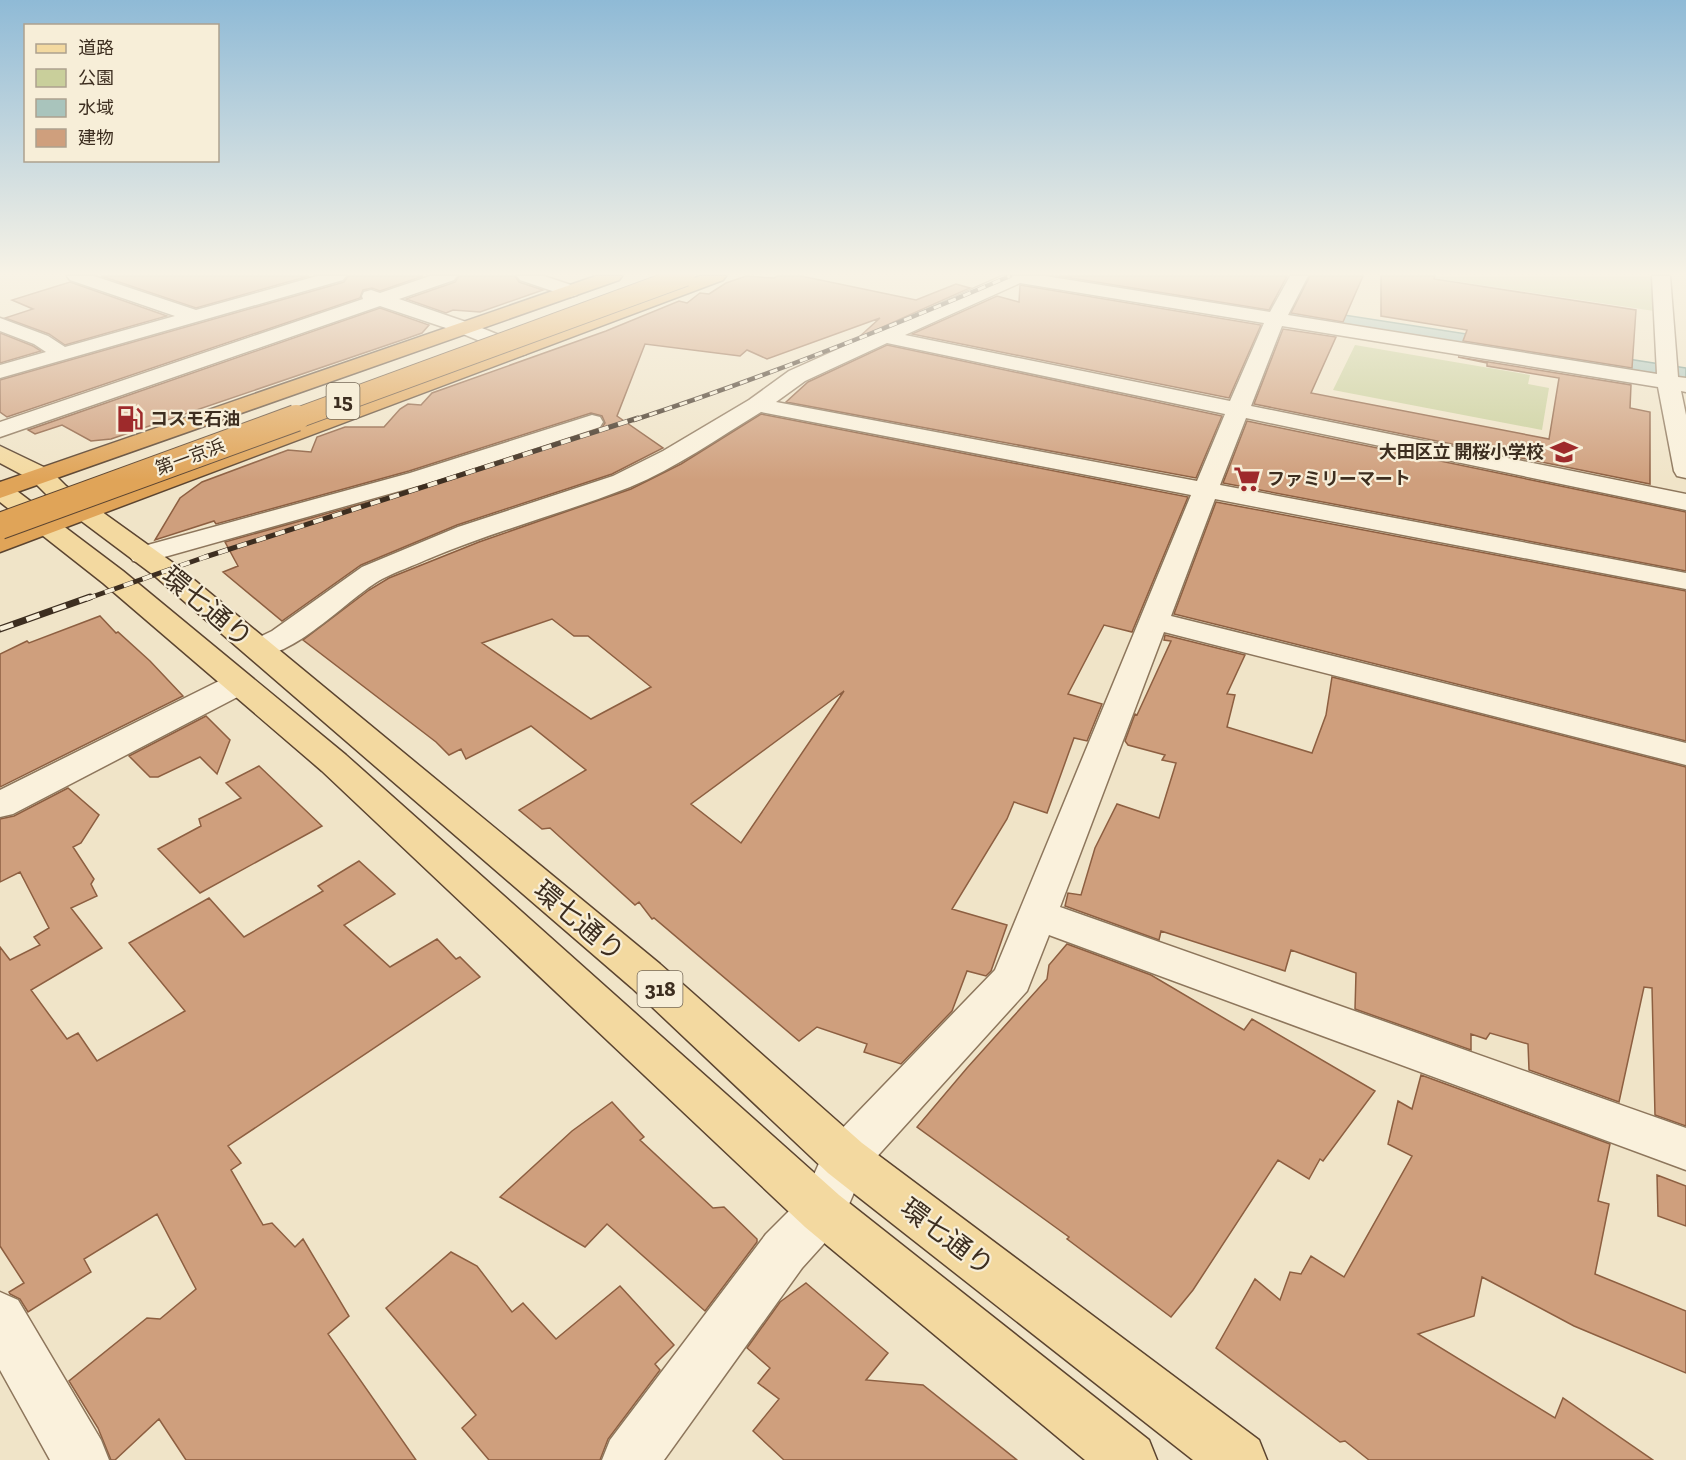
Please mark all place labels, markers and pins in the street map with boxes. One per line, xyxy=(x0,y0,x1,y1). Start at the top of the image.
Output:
fuel station icon: コスモ石油 xyxy=(115,404,145,434)
place label: コスモ石油 xyxy=(150,408,240,430)
school or university icon: 大田区立 開桜小学校 xyxy=(1549,437,1579,467)
place label: 大田区立 開桜小学校 xyxy=(1379,441,1544,463)
supermarket icon: ファミリーマート xyxy=(1232,464,1262,494)
place label: ファミリーマート xyxy=(1267,468,1411,490)

